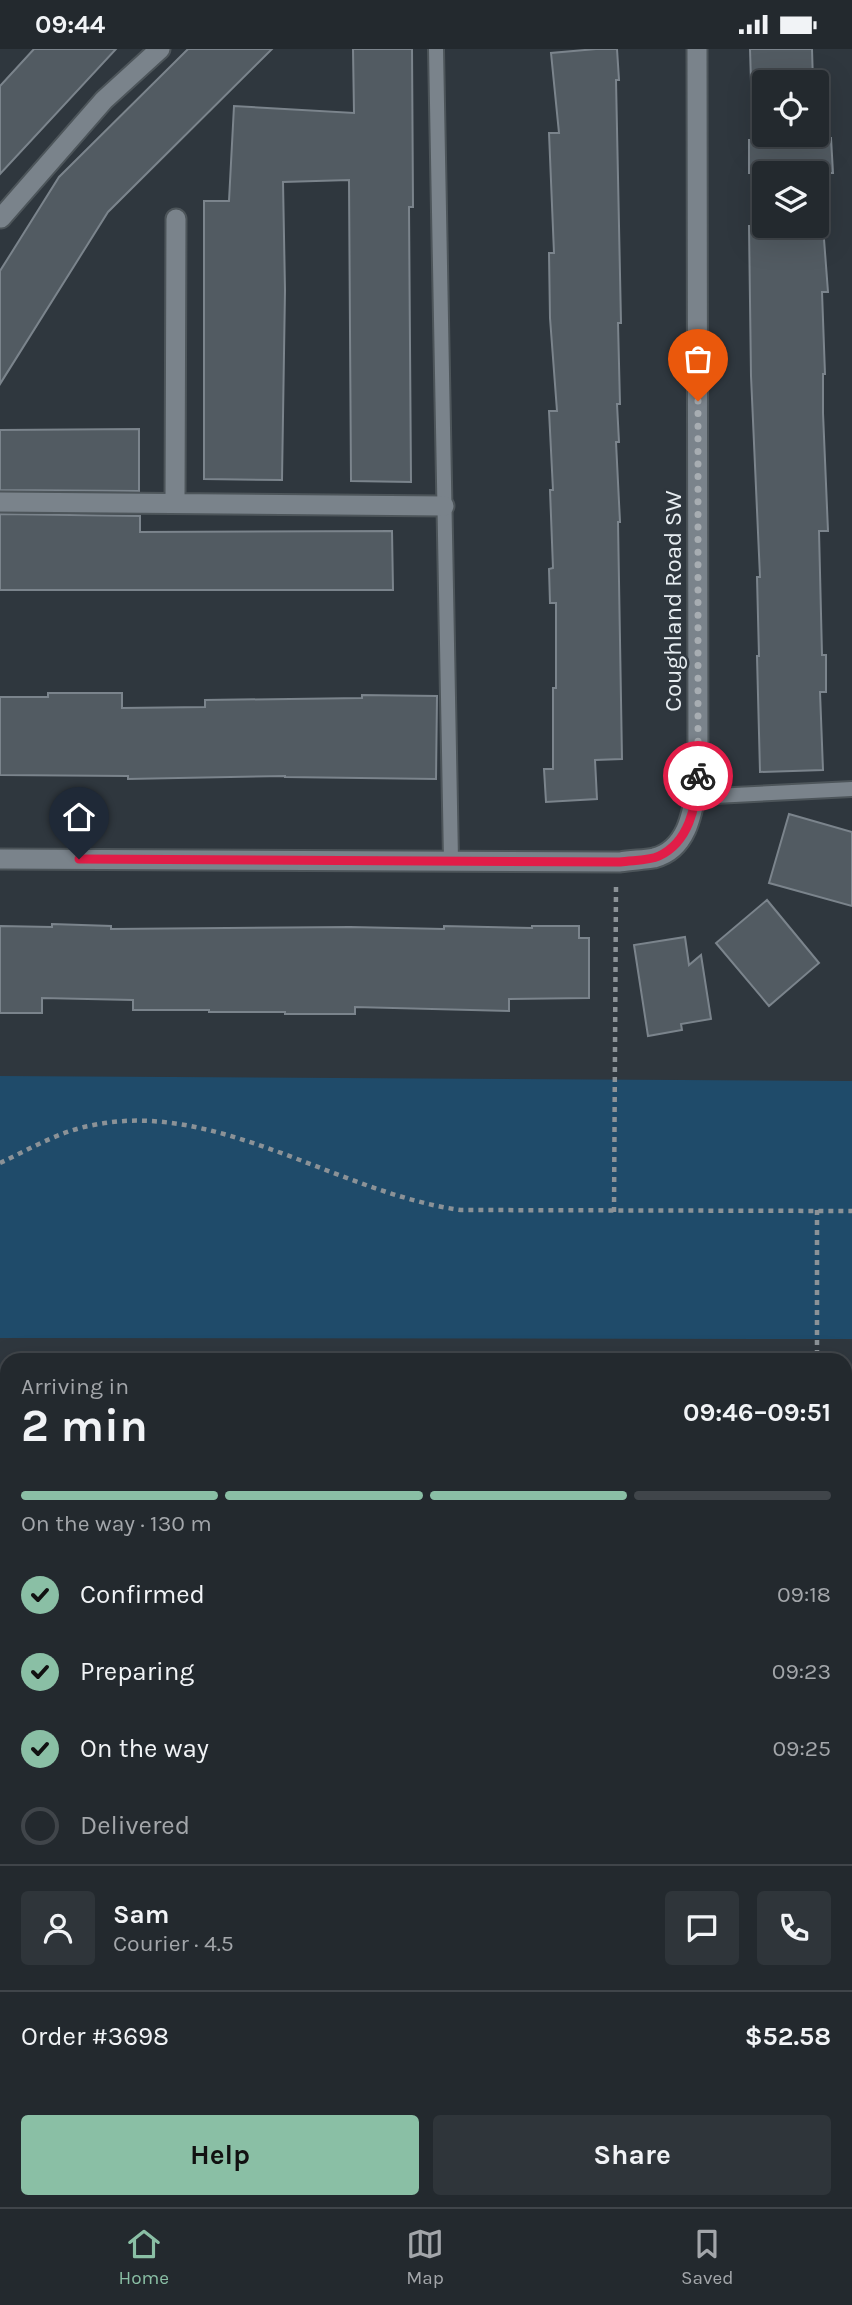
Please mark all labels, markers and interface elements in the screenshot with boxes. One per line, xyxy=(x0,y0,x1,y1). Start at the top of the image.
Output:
text: 09:44 xyxy=(35,9,105,40)
map controls xyxy=(752,70,829,238)
button: locate xyxy=(752,70,829,147)
button: layers xyxy=(752,161,829,238)
pin xyxy=(668,329,728,401)
icon: bag xyxy=(679,340,717,378)
street label: Coughland Road SW xyxy=(659,490,687,712)
courier xyxy=(663,741,733,811)
icon: bike xyxy=(679,757,717,795)
pin xyxy=(49,787,109,859)
icon: home xyxy=(60,798,98,836)
text: Arriving in xyxy=(21,1373,129,1400)
text: 09:46–09:51 xyxy=(683,1397,831,1428)
text: 2 min xyxy=(21,1399,148,1453)
text: On the way · 130 m xyxy=(21,1510,212,1537)
icon: check xyxy=(21,1576,59,1614)
text: Confirmed xyxy=(80,1579,205,1610)
text: 09:18 xyxy=(777,1581,831,1608)
icon: check xyxy=(21,1653,59,1691)
text: Preparing xyxy=(80,1656,194,1687)
text: 09:23 xyxy=(772,1658,831,1685)
icon: check xyxy=(21,1730,59,1768)
text: On the way xyxy=(80,1733,209,1764)
text: 09:25 xyxy=(772,1735,831,1762)
text: Delivered xyxy=(80,1810,190,1841)
button: person xyxy=(21,1891,95,1965)
button: chat xyxy=(665,1891,739,1965)
button: phone xyxy=(757,1891,831,1965)
text: Sam xyxy=(113,1899,169,1930)
text: Courier · 4.5 xyxy=(113,1930,234,1957)
text: Order #3698 xyxy=(21,2021,169,2052)
text: $52.58 xyxy=(745,2021,831,2052)
button: Help xyxy=(21,2115,419,2195)
button: Share xyxy=(433,2115,831,2195)
tab: Home xyxy=(118,2225,169,2289)
tab: Map xyxy=(406,2225,444,2289)
tab: Saved xyxy=(681,2225,734,2289)

